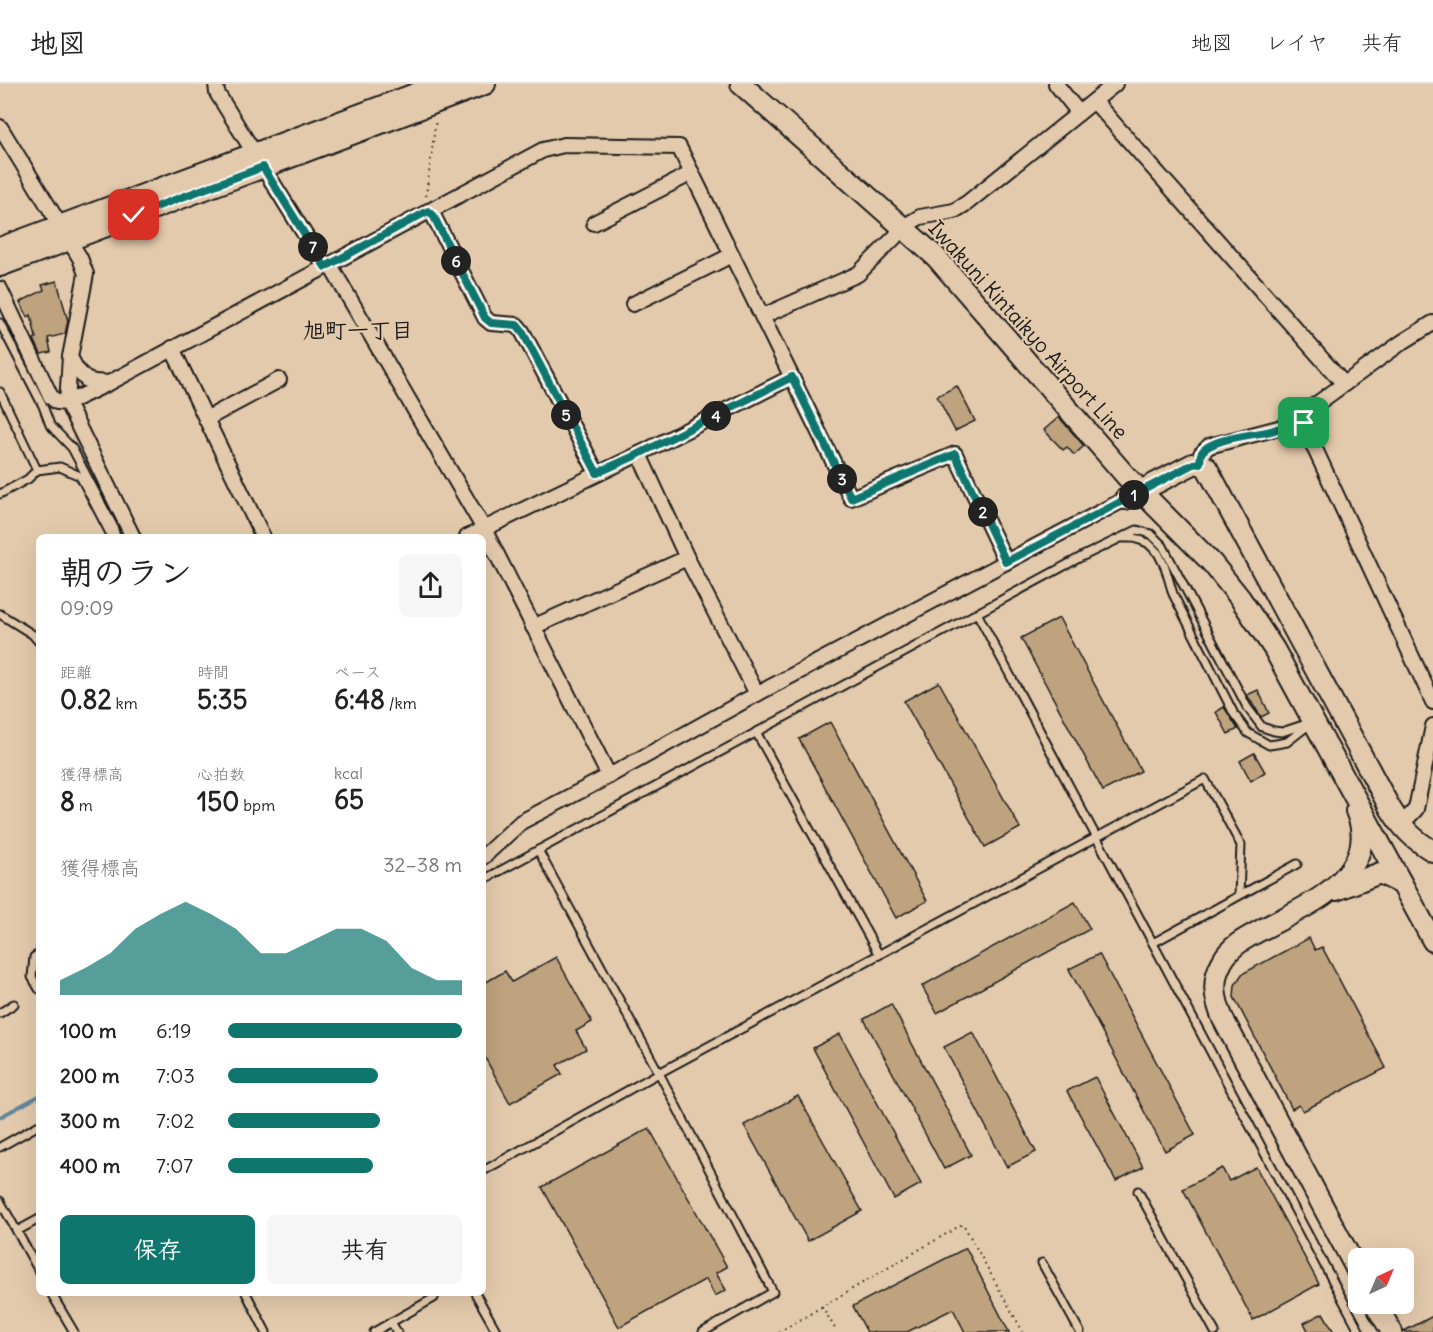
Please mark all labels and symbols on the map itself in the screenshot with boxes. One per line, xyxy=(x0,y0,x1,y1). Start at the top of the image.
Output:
pin xyxy=(108,189,159,240)
street label: Iwakuni Kintaikyo Airport Line xyxy=(923,215,1134,445)
pin: 7 xyxy=(298,232,328,262)
pin: 6 xyxy=(441,246,471,276)
district label: 旭町一丁目 xyxy=(303,316,413,344)
pin xyxy=(1278,397,1329,448)
pin: 5 xyxy=(551,400,581,430)
pin: 4 xyxy=(701,401,731,431)
pin: 3 xyxy=(827,464,857,494)
pin: 1 xyxy=(1119,480,1149,510)
pin: 2 xyxy=(968,497,998,527)
north arrow xyxy=(1348,1248,1414,1314)

